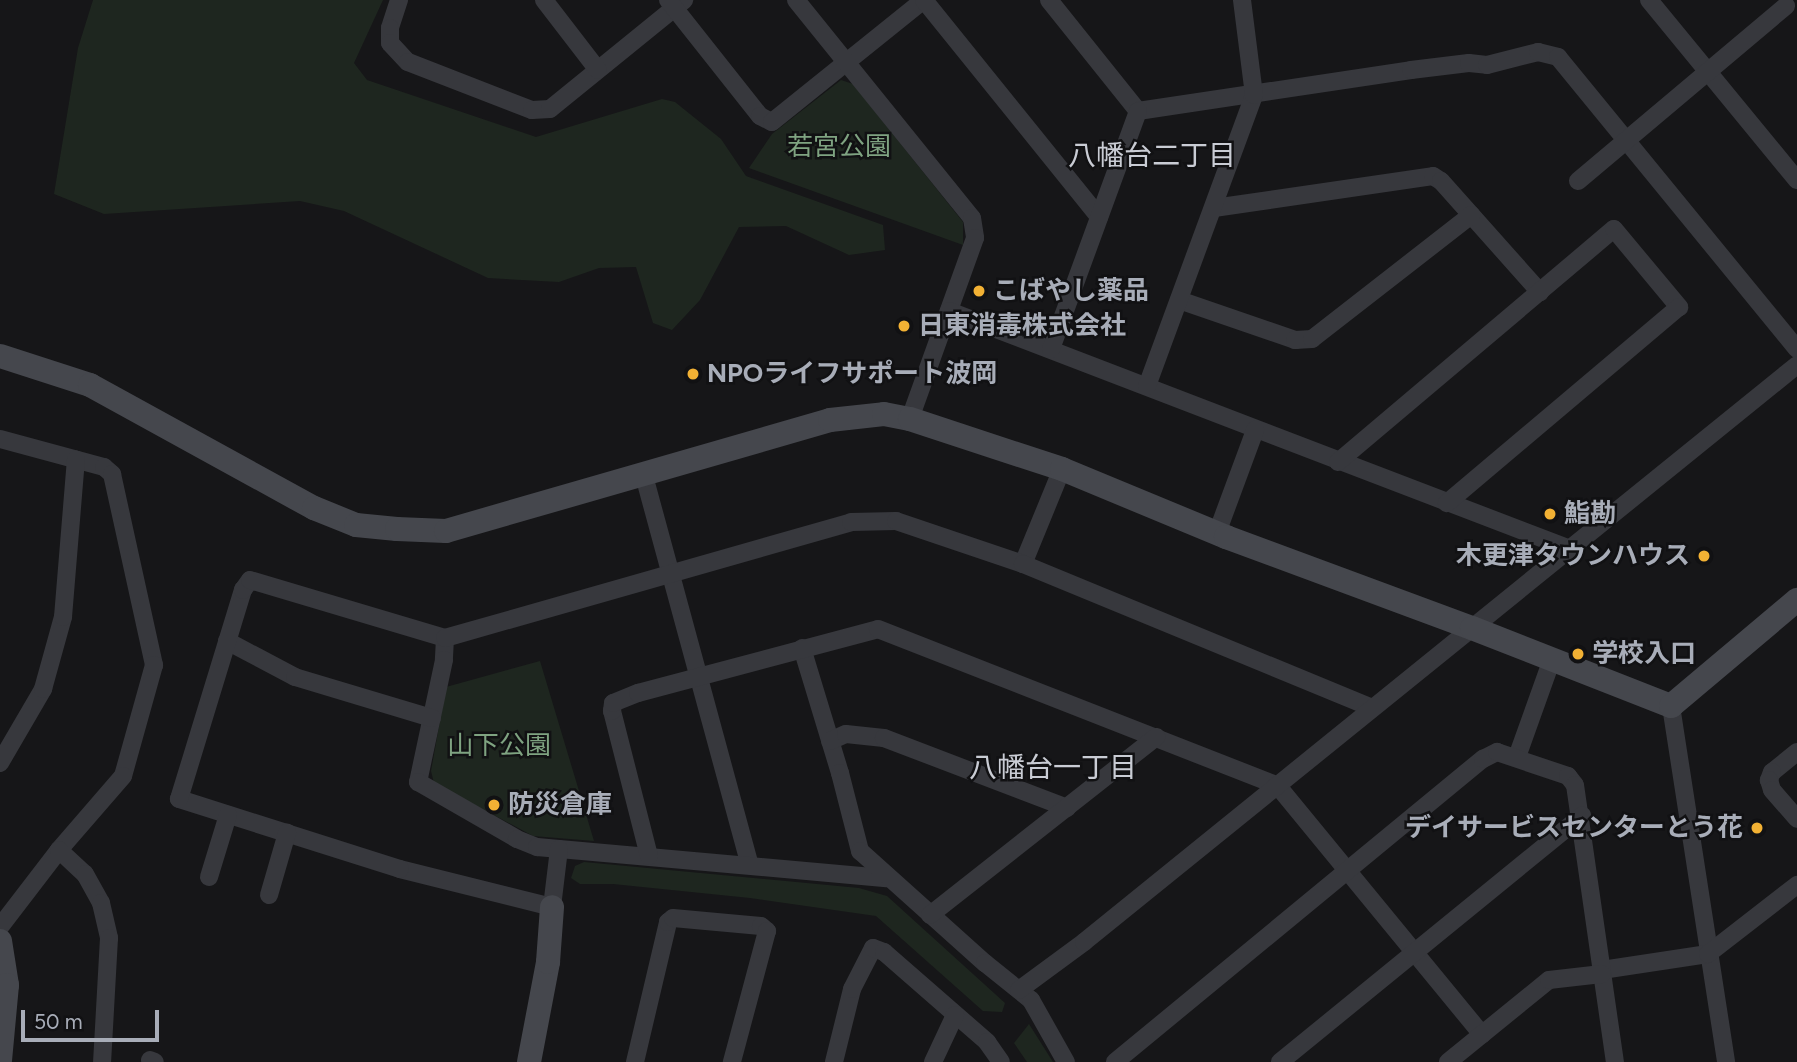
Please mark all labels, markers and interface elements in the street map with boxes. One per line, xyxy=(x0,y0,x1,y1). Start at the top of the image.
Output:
park label: 若宮公園 xyxy=(787,131,891,163)
district label: 八幡台二丁目 xyxy=(1068,138,1236,172)
place label: こばやし薬品 xyxy=(993,275,1149,307)
marker: こばやし薬品 xyxy=(971,283,987,299)
place label: 日東消毒株式会社 xyxy=(918,310,1126,342)
marker: 日東消毒株式会社 xyxy=(896,318,912,334)
place label: NPOライフサポート波岡 xyxy=(707,358,997,390)
marker: NPOライフサポート波岡 xyxy=(685,366,701,382)
place label: 鮨勘 xyxy=(1564,498,1616,530)
marker: 鮨勘 xyxy=(1542,506,1558,522)
place label: 木更津タウンハウス xyxy=(1456,540,1690,572)
marker: 木更津タウンハウス xyxy=(1696,548,1712,564)
place label: 学校入口 xyxy=(1592,638,1696,670)
marker: 学校入口 xyxy=(1570,646,1586,662)
park label: 山下公園 xyxy=(447,730,551,762)
district label: 八幡台一丁目 xyxy=(969,750,1137,784)
place label: 防災倉庫 xyxy=(508,789,612,821)
marker: 防災倉庫 xyxy=(486,797,502,813)
place label: デイサービスセンターとう花 xyxy=(1405,812,1743,844)
marker: デイサービスセンターとう花 xyxy=(1749,820,1765,836)
scale bar xyxy=(24,996,163,1040)
text: 50 m xyxy=(34,1009,83,1034)

